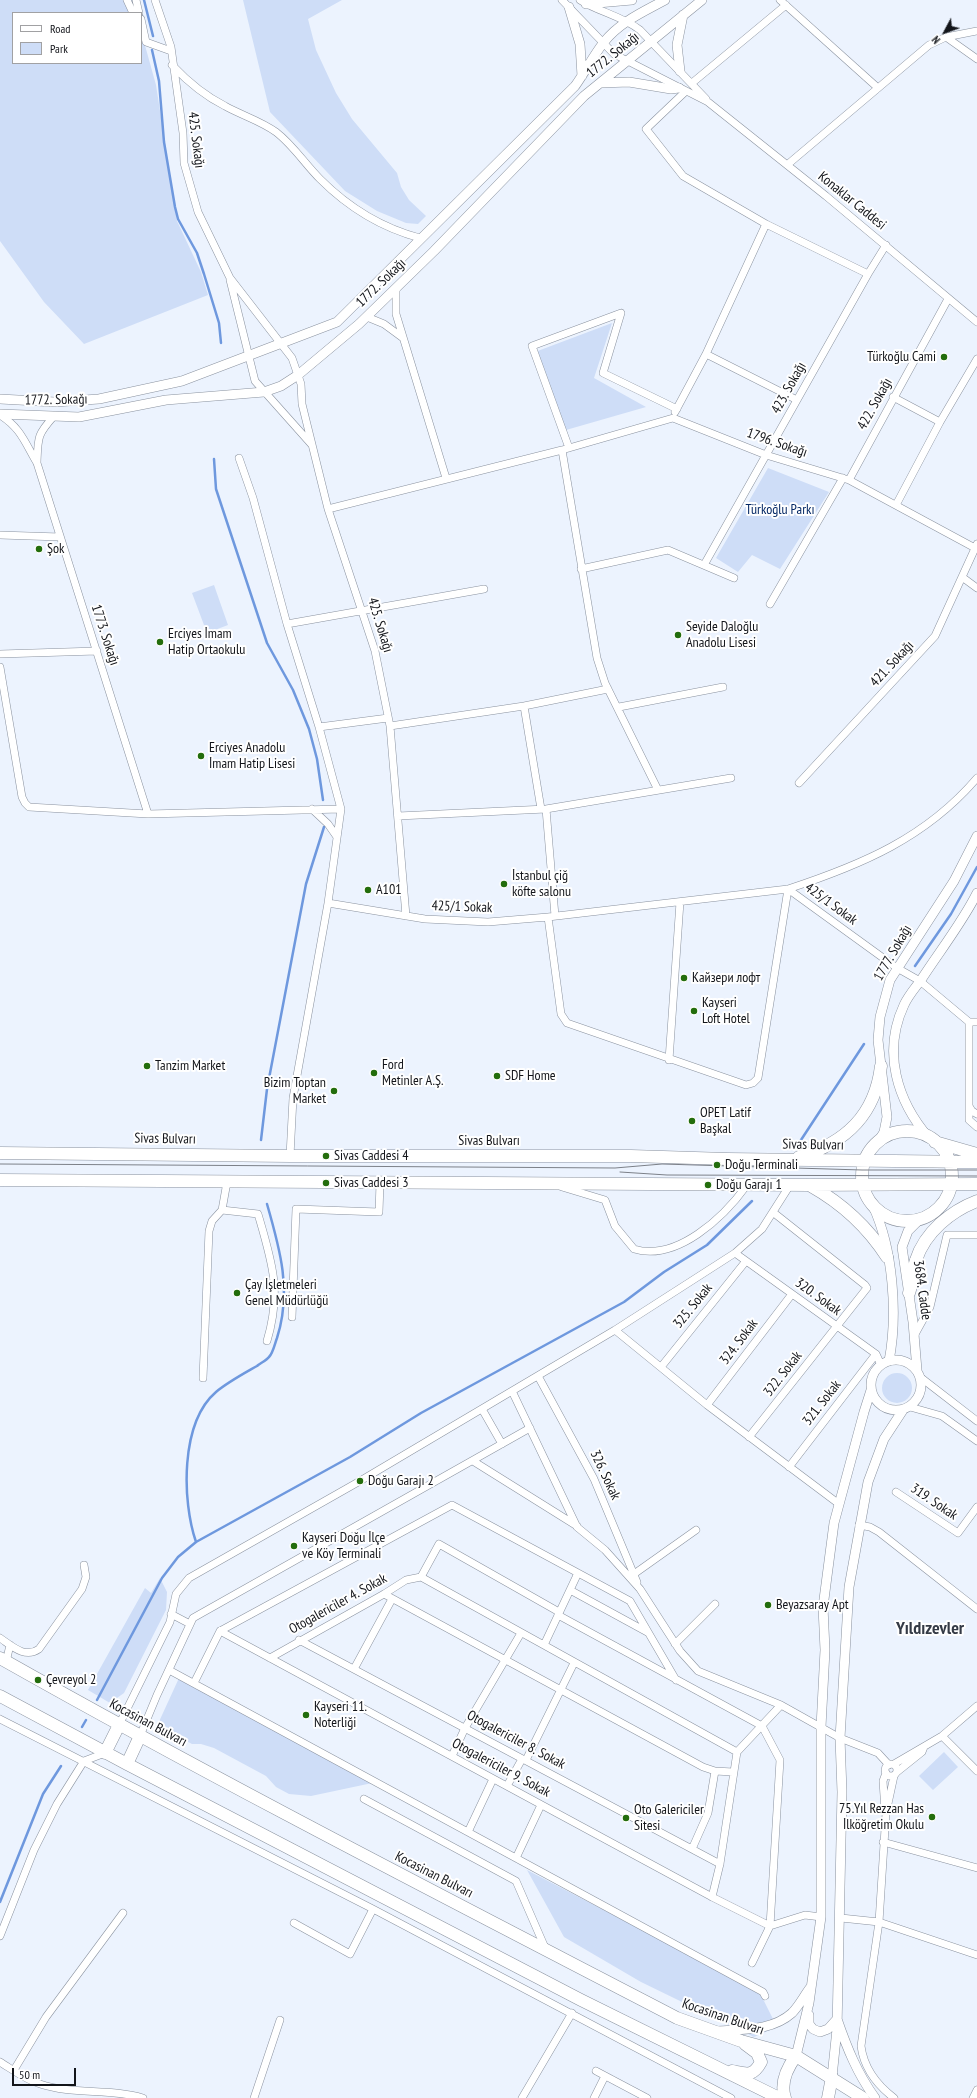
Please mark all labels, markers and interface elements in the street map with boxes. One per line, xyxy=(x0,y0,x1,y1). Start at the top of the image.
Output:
legend xyxy=(12,12,142,64)
north arrow xyxy=(925,12,965,52)
text: Road xyxy=(50,21,70,36)
street label: 1772. Sokağı xyxy=(583,29,643,81)
text: N xyxy=(929,33,943,47)
text: Park xyxy=(50,41,68,56)
street label: 425. Sokağı xyxy=(184,111,208,169)
street label: Konaklar Caddesi xyxy=(815,168,889,234)
street label: 1772. Sokağı xyxy=(353,255,409,311)
place label: Türkoğlu Cami xyxy=(867,349,936,365)
marker: Türkoğlu Cami xyxy=(939,352,949,362)
street label: 423. Sokağı xyxy=(768,359,810,417)
street label: 422. Sokağı xyxy=(854,375,896,433)
street label: 1772. Sokağı xyxy=(24,391,88,409)
street label: 1796. Sokağı xyxy=(745,425,809,461)
park label: Türkoğlu Parkı xyxy=(746,502,814,518)
place label: Şok xyxy=(47,541,64,557)
marker: Şok xyxy=(34,544,44,554)
street label: 425. Sokağı xyxy=(364,596,396,654)
street label: 1773. Sokağı xyxy=(87,603,123,667)
place label: Seyide Daloğlu Anadolu Lisesi xyxy=(686,619,758,652)
place label: Erciyes İmam Hatip Ortaokulu xyxy=(168,626,245,658)
marker: Seyide Daloğlu Anadolu Lisesi xyxy=(673,630,683,640)
marker: Erciyes İmam Hatip Ortaokulu xyxy=(155,637,165,647)
street label: 421. Sokağı xyxy=(867,638,917,690)
place label: Erciyes Anadolu İmam Hatip Lisesi xyxy=(209,740,295,772)
marker: Erciyes Anadolu İmam Hatip Lisesi xyxy=(196,751,206,761)
place label: İstanbul çiğ köfte salonu xyxy=(512,868,571,900)
marker: İstanbul çiğ köfte salonu xyxy=(499,879,509,889)
street label: 425/1 Sokak xyxy=(801,879,861,929)
place label: A101 xyxy=(376,882,402,898)
marker: A101 xyxy=(363,885,373,895)
street label: 425/1 Sokak xyxy=(431,898,493,916)
street label: 1777. Sokağı xyxy=(870,922,916,984)
place label: Кайзери лофт xyxy=(692,970,760,986)
marker: Кайзери лофт xyxy=(679,973,689,983)
place label: Kayseri Loft Hotel xyxy=(702,995,750,1028)
marker: Kayseri Loft Hotel xyxy=(689,1006,699,1016)
place label: Ford Metinler A.Ş. xyxy=(382,1057,443,1090)
place label: Tanzim Market xyxy=(155,1058,225,1074)
marker: Tanzim Market xyxy=(142,1061,152,1071)
marker: Ford Metinler A.Ş. xyxy=(369,1068,379,1078)
place label: SDF Home xyxy=(505,1068,556,1084)
marker: SDF Home xyxy=(492,1071,502,1081)
place label: Bizim Toptan Market xyxy=(264,1075,326,1108)
marker: Bizim Toptan Market xyxy=(329,1086,339,1096)
place label: OPET Latif Başkal xyxy=(700,1105,751,1138)
marker: OPET Latif Başkal xyxy=(687,1116,697,1126)
street label: Sivas Bulvarı xyxy=(134,1130,196,1148)
street label: Sivas Bulvarı xyxy=(458,1133,520,1149)
street label: Sivas Bulvarı xyxy=(782,1136,844,1154)
place label: Sivas Caddesi 4 xyxy=(334,1148,409,1164)
marker: Sivas Caddesi 4 xyxy=(321,1151,331,1161)
place label: Doğu Terminali xyxy=(725,1157,798,1173)
marker: Doğu Terminali xyxy=(712,1160,722,1170)
place label: Sivas Caddesi 3 xyxy=(334,1175,409,1191)
place label: Doğu Garajı 1 xyxy=(716,1177,782,1193)
marker: Sivas Caddesi 3 xyxy=(321,1178,331,1188)
marker: Doğu Garajı 1 xyxy=(703,1180,713,1190)
street label: 3684. Cadde xyxy=(909,1259,935,1321)
street label: 320. Sokak xyxy=(792,1275,844,1319)
place label: Çay İşletmeleri Genel Müdürlüğü xyxy=(245,1277,328,1310)
street label: 325. Sokak xyxy=(670,1280,716,1332)
marker: Çay İşletmeleri Genel Müdürlüğü xyxy=(232,1288,242,1298)
street label: 324. Sokak xyxy=(716,1316,762,1368)
street label: 322. Sokak xyxy=(760,1348,806,1400)
street label: 321. Sokak xyxy=(799,1377,845,1429)
street label: 326. Sokak xyxy=(586,1447,624,1503)
place label: Doğu Garajı 2 xyxy=(368,1473,434,1489)
marker: Doğu Garajı 2 xyxy=(355,1476,365,1486)
street label: 319. Sokak xyxy=(907,1480,961,1524)
place label: Kayseri Doğu İlçe ve Köy Terminali xyxy=(302,1530,385,1562)
marker: Kayseri Doğu İlçe ve Köy Terminali xyxy=(289,1541,299,1551)
street label: Otogalericiler 4. Sokak xyxy=(286,1570,390,1638)
place label: Beyazsaray Apt xyxy=(776,1597,849,1613)
marker: Beyazsaray Apt xyxy=(763,1600,773,1610)
district label: Yıldızevler xyxy=(896,1618,964,1640)
place label: Çevreyol 2 xyxy=(46,1672,96,1688)
marker: Çevreyol 2 xyxy=(33,1675,43,1685)
street label: Kocasinan Bulvarı xyxy=(106,1696,190,1750)
place label: Kayseri 11. Noterliği xyxy=(314,1699,367,1732)
street label: Otogalericiler 8. Sokak xyxy=(464,1707,568,1773)
marker: Kayseri 11. Noterliği xyxy=(301,1710,311,1720)
street label: Otogalericiler 9. Sokak xyxy=(449,1735,553,1801)
place label: 75.Yıl Rezzan Has İlköğretim Okulu xyxy=(839,1801,924,1834)
place label: Oto Galericiler Sitesi xyxy=(634,1802,704,1834)
marker: 75.Yıl Rezzan Has İlköğretim Okulu xyxy=(927,1812,937,1822)
marker: Oto Galericiler Sitesi xyxy=(621,1813,631,1823)
street label: Kocasinan Bulvarı xyxy=(392,1848,476,1902)
street label: Kocasinan Bulvarı xyxy=(680,1995,766,2039)
scale bar xyxy=(14,2060,78,2086)
text: 50 m xyxy=(19,2067,40,2082)

